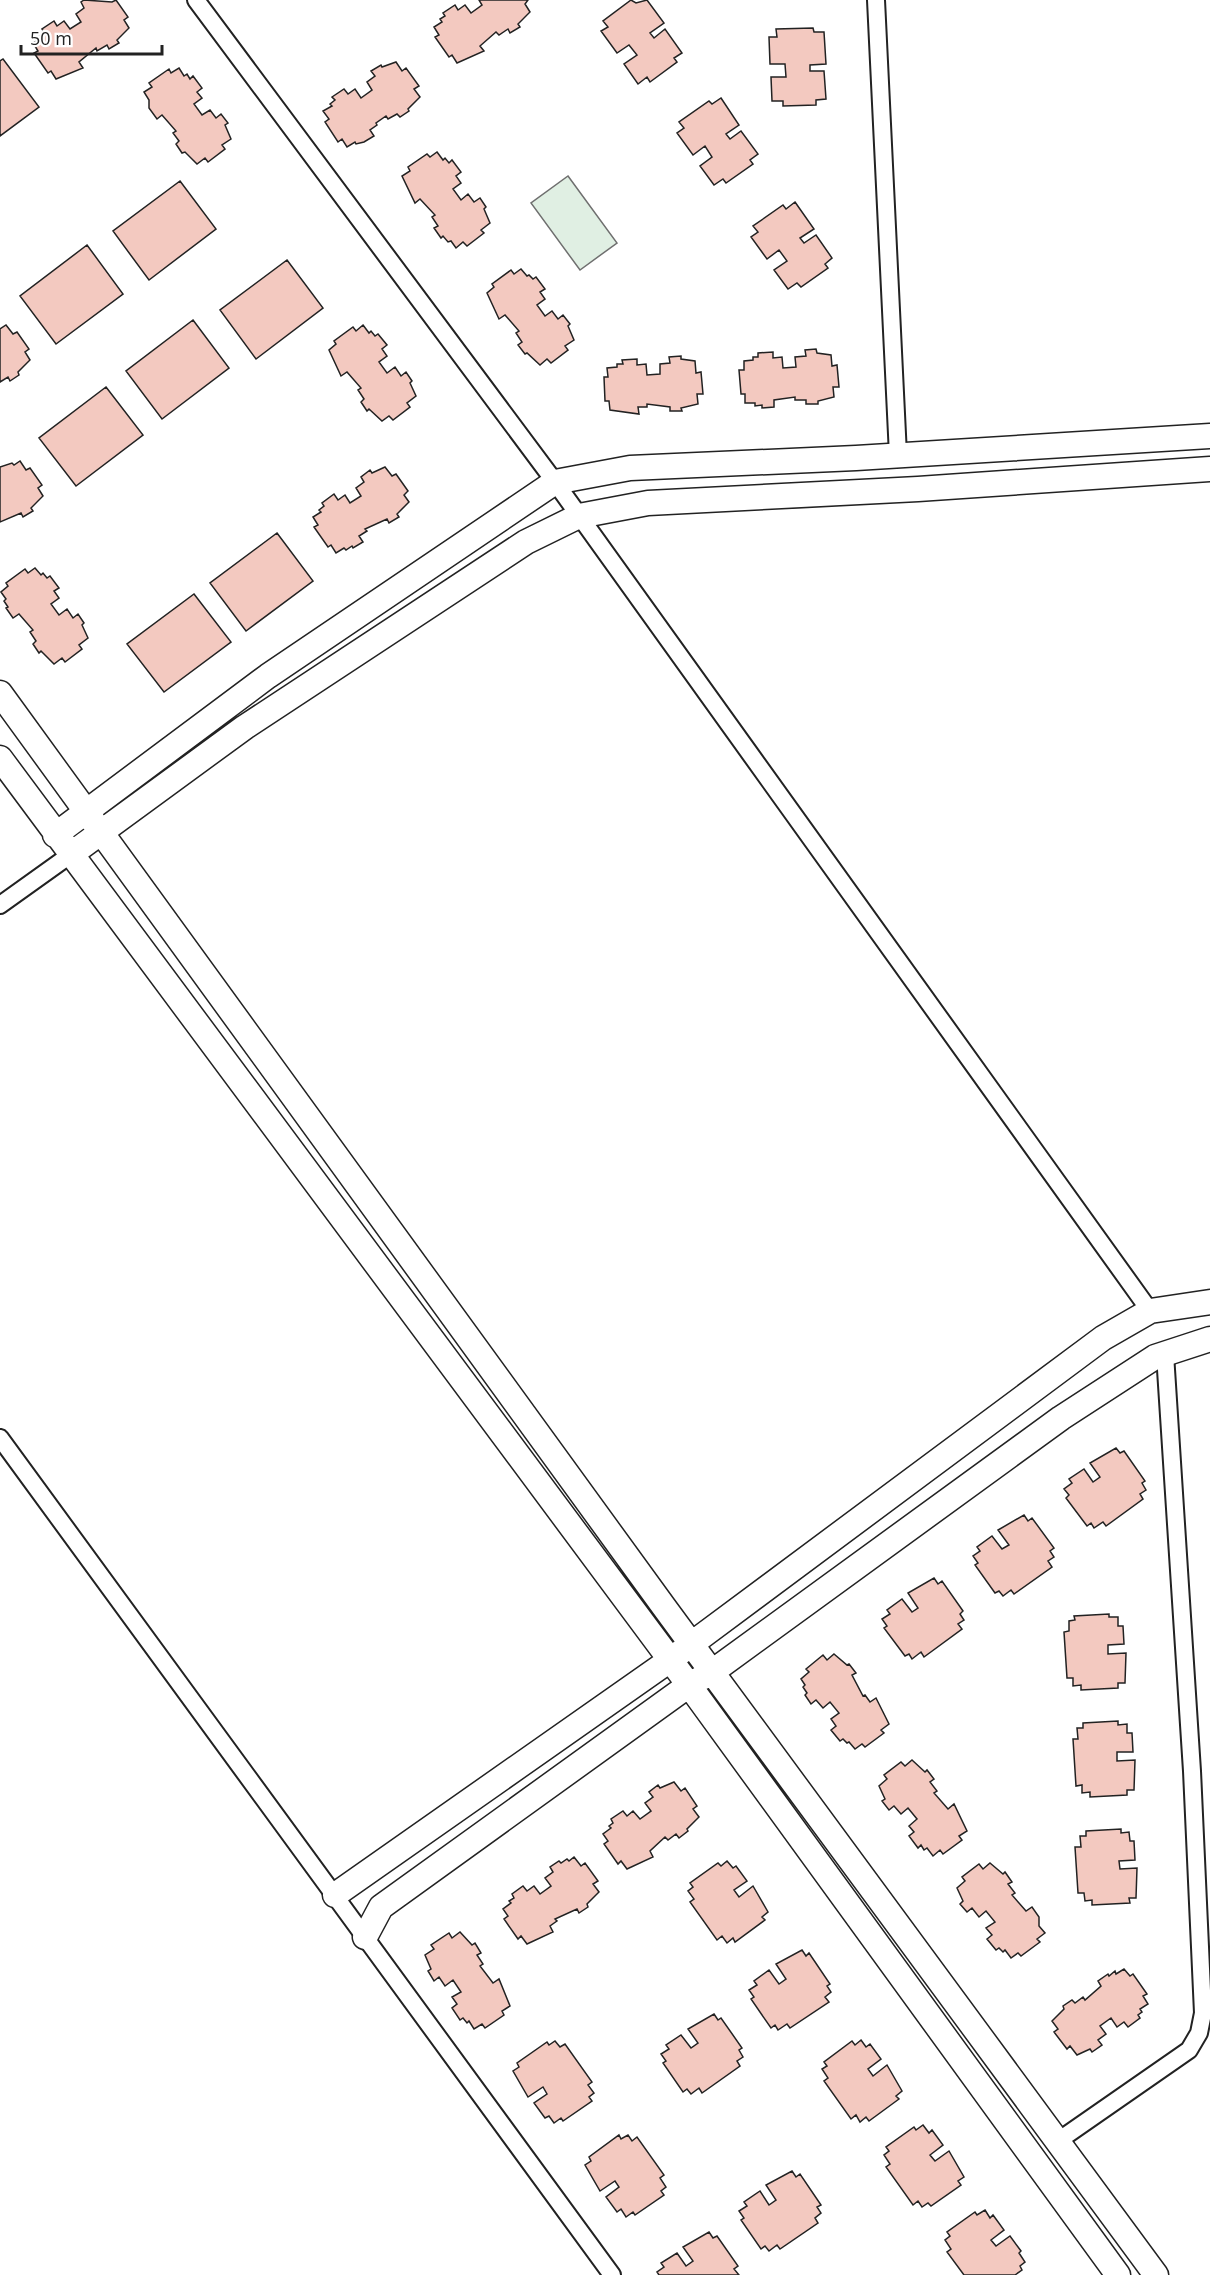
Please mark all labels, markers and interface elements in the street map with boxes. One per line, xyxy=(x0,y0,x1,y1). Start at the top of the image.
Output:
scale bar xyxy=(21,18,162,56)
text: 50 m xyxy=(30,26,72,50)

